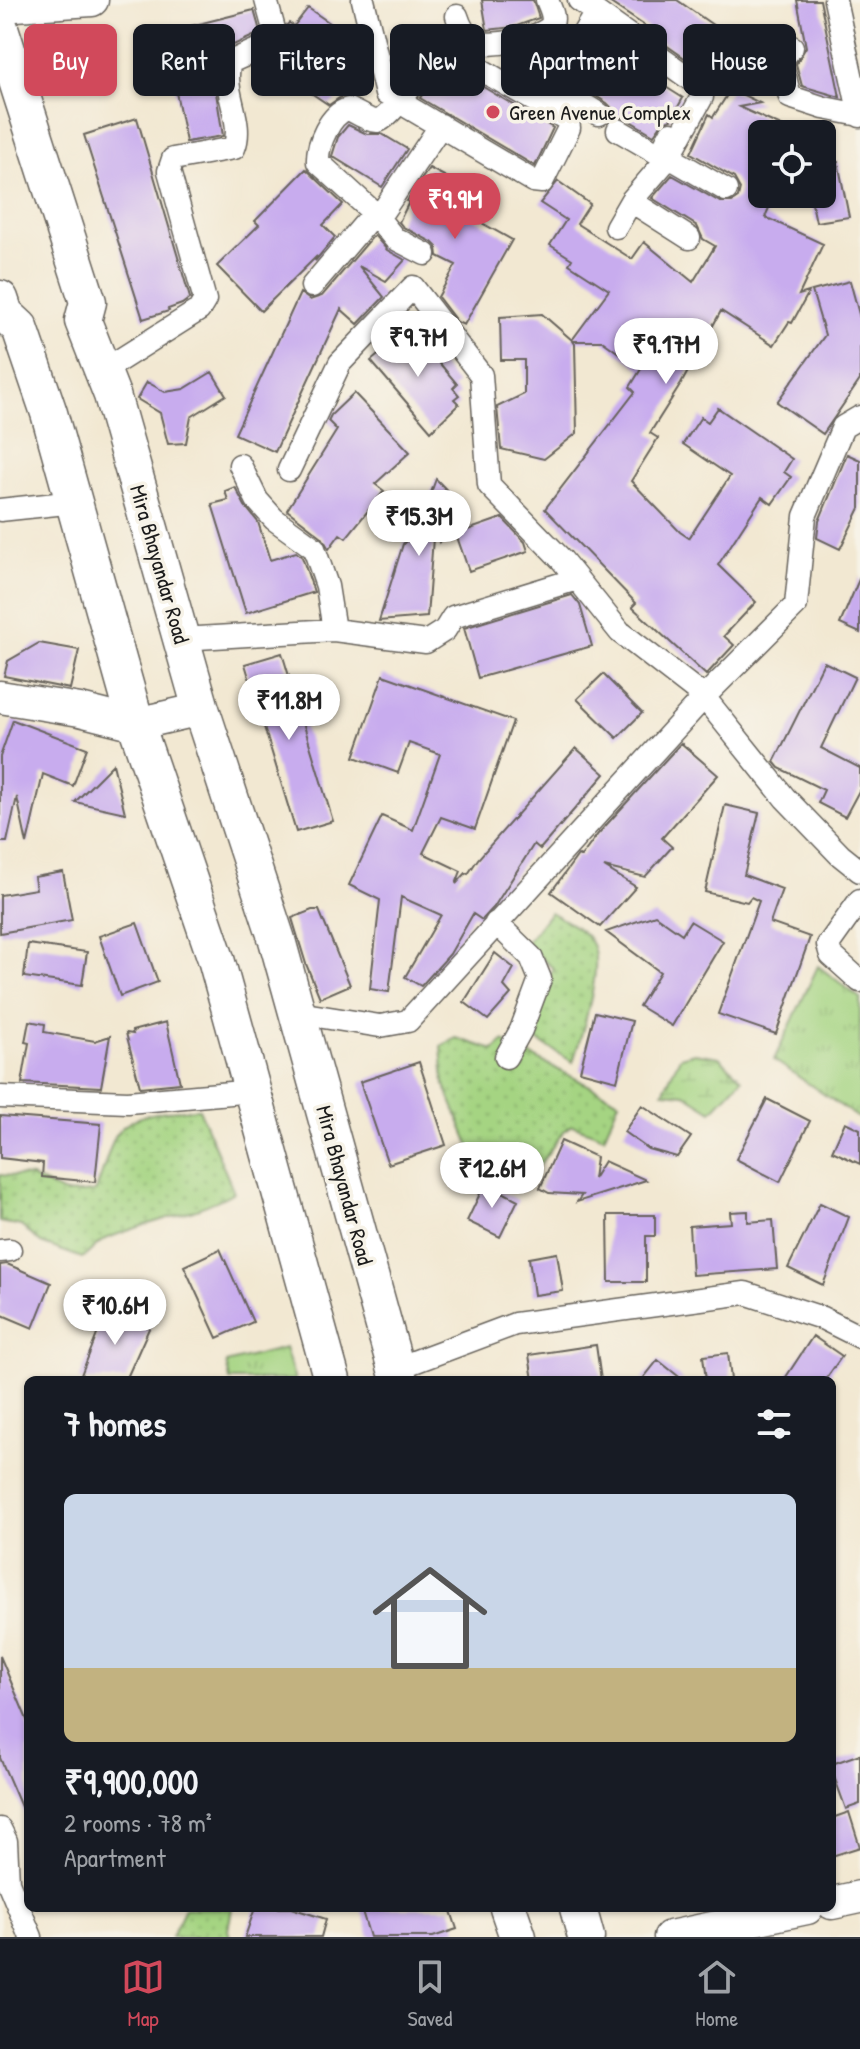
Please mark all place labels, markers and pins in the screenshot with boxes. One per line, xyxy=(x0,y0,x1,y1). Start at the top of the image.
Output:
place label: Green Avenue Complex xyxy=(509,97,691,127)
marker: Green Avenue Complex xyxy=(484,103,502,121)
pin: ₹9.9M xyxy=(399,173,511,241)
pin: ₹9.7M xyxy=(362,311,474,379)
pin: ₹9.17M xyxy=(601,318,731,386)
pin: ₹15.3M xyxy=(354,490,484,558)
pin: ₹11.8M xyxy=(224,674,354,742)
pin: ₹12.6M xyxy=(427,1142,557,1210)
pin: ₹10.6M xyxy=(50,1279,180,1347)

